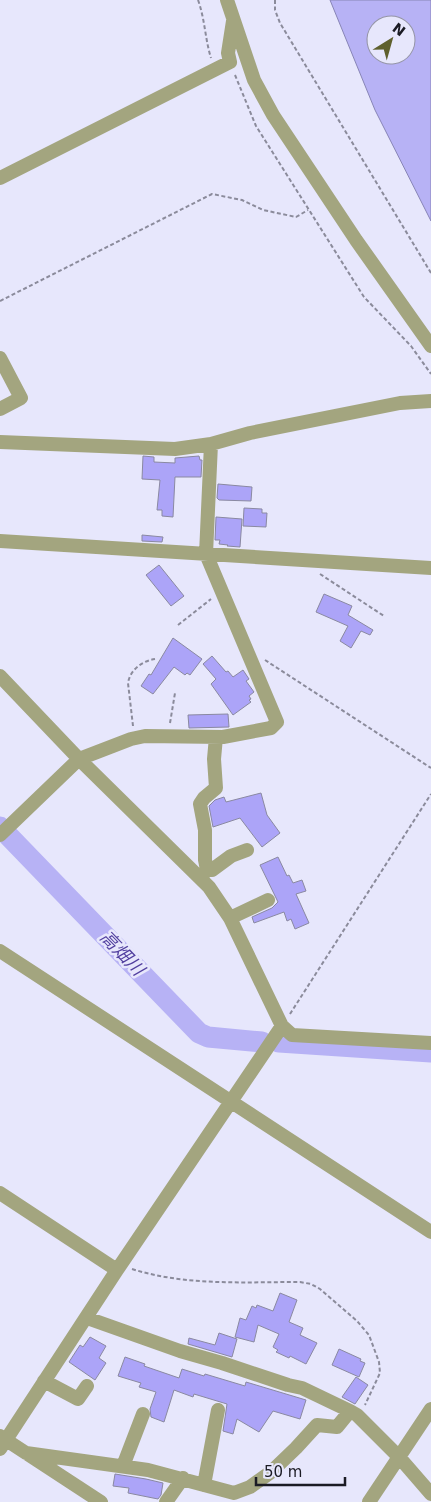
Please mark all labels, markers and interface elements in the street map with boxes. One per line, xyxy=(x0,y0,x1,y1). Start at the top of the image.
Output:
north arrow xyxy=(366,15,416,65)
text: N xyxy=(389,20,408,40)
water label: 高畑川 xyxy=(96,926,150,981)
scale bar xyxy=(256,1454,345,1486)
text: 50 m xyxy=(264,1463,302,1481)

